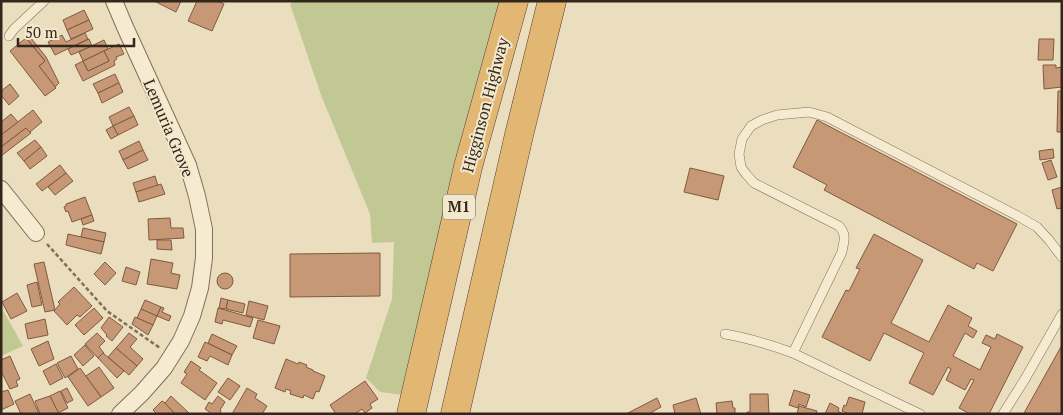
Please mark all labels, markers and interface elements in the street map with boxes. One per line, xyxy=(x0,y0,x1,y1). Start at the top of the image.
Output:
scale bar xyxy=(18,15,134,47)
text: 50 m xyxy=(25,22,58,42)
street label: Higginson Highway xyxy=(456,34,514,175)
street label: Lemuria Grove xyxy=(138,76,200,180)
road number: M1 xyxy=(443,194,475,220)

